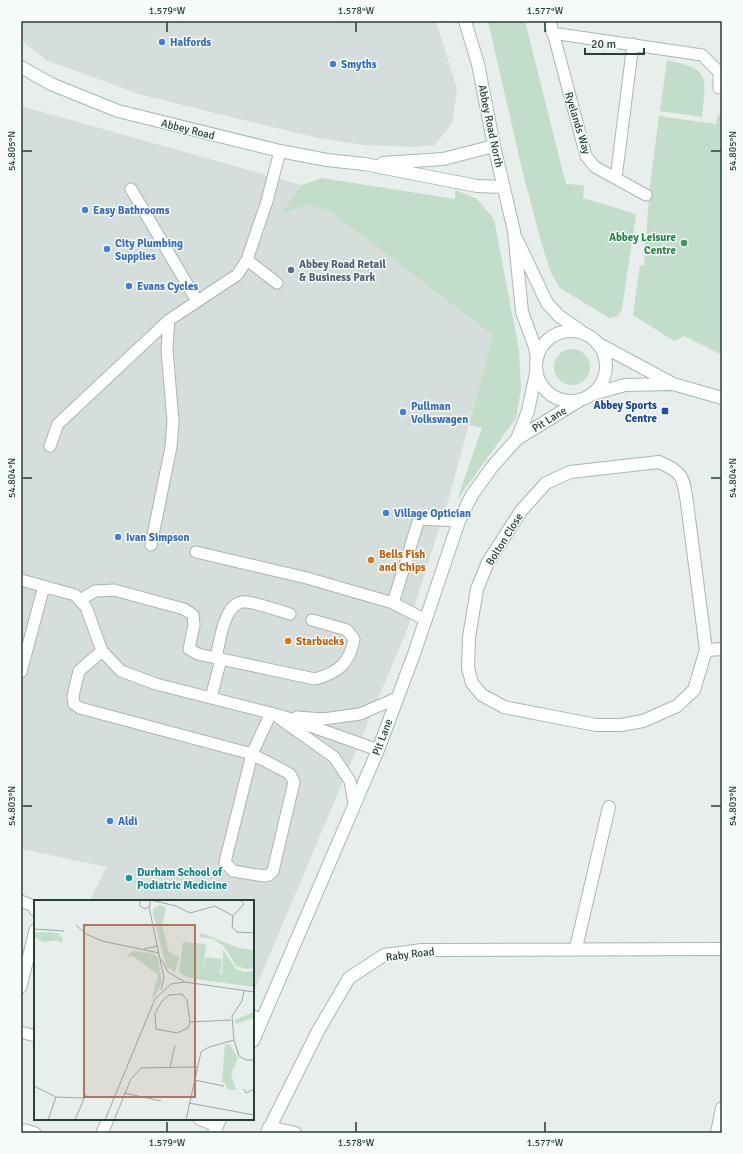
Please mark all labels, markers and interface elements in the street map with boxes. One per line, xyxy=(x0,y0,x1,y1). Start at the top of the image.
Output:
text: 1.579°W xyxy=(149,5,186,17)
text: 1.578°W xyxy=(338,5,375,17)
text: 1.577°W xyxy=(527,5,564,17)
scale bar xyxy=(585,30,644,56)
place label: Halfords xyxy=(170,36,211,49)
marker: Halfords xyxy=(157,37,167,47)
text: 20 m xyxy=(591,37,616,52)
place label: Smyths xyxy=(341,58,377,71)
marker: Smyths xyxy=(328,59,338,69)
street label: Abbey Road North xyxy=(475,83,506,169)
street label: Ryelands Way xyxy=(562,90,593,157)
street label: Abbey Road xyxy=(160,117,216,142)
text: 54.805°N xyxy=(6,131,18,171)
text: 54.805°N xyxy=(727,131,739,171)
place label: Easy Bathrooms xyxy=(93,204,170,217)
marker: Easy Bathrooms xyxy=(80,205,90,215)
place label: Abbey Leisure Centre xyxy=(609,231,677,257)
place label: City Plumbing Supplies xyxy=(115,237,183,263)
marker: Abbey Leisure Centre xyxy=(679,238,689,248)
marker: City Plumbing Supplies xyxy=(102,244,112,254)
place label: Abbey Road Retail & Business Park xyxy=(299,258,386,284)
marker: Abbey Road Retail & Business Park xyxy=(286,265,296,275)
place label: Evans Cycles xyxy=(137,280,198,293)
marker: Evans Cycles xyxy=(124,281,134,291)
place label: Abbey Sports Centre xyxy=(593,399,658,425)
place label: Pullman Volkswagen xyxy=(411,400,468,426)
street label: Pit Lane xyxy=(530,404,569,435)
marker: Abbey Sports Centre xyxy=(660,406,670,416)
marker: Pullman Volkswagen xyxy=(398,407,408,417)
text: 54.804°N xyxy=(6,458,18,498)
text: 54.804°N xyxy=(727,458,739,498)
place label: Village Optician xyxy=(394,507,471,520)
marker: Village Optician xyxy=(381,508,391,518)
street label: Bolton Close xyxy=(483,511,526,568)
place label: Ivan Simpson xyxy=(126,531,190,544)
marker: Ivan Simpson xyxy=(113,532,123,542)
place label: Bells Fish and Chips xyxy=(379,548,426,574)
marker: Bells Fish and Chips xyxy=(366,555,376,565)
place label: Starbucks xyxy=(296,635,344,648)
marker: Starbucks xyxy=(283,636,293,646)
street label: Pit Lane xyxy=(370,717,395,757)
text: 54.803°N xyxy=(6,786,18,826)
text: 54.803°N xyxy=(727,786,739,826)
place label: Aldi xyxy=(118,815,137,828)
marker: Aldi xyxy=(105,816,115,826)
place label: Durham School of Podiatric Medicine xyxy=(137,866,228,892)
marker: Durham School of Podiatric Medicine xyxy=(124,873,134,883)
inset map xyxy=(34,900,254,1120)
street label: Raby Road xyxy=(385,945,435,964)
text: 1.579°W xyxy=(149,1137,186,1149)
text: 1.578°W xyxy=(338,1137,375,1149)
text: 1.577°W xyxy=(527,1137,564,1149)

